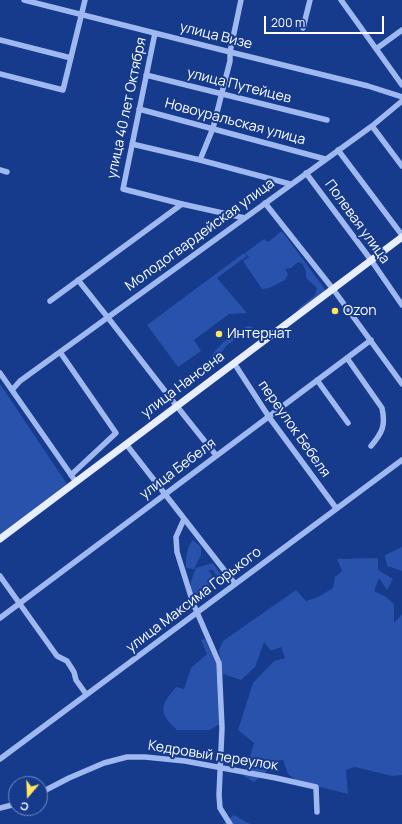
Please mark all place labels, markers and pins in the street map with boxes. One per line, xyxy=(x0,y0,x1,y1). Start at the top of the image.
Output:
place label: Ozon xyxy=(343,303,377,319)
marker: Ozon xyxy=(330,306,340,316)
place label: Интернат xyxy=(227,326,292,342)
marker: Интернат xyxy=(214,329,224,339)

